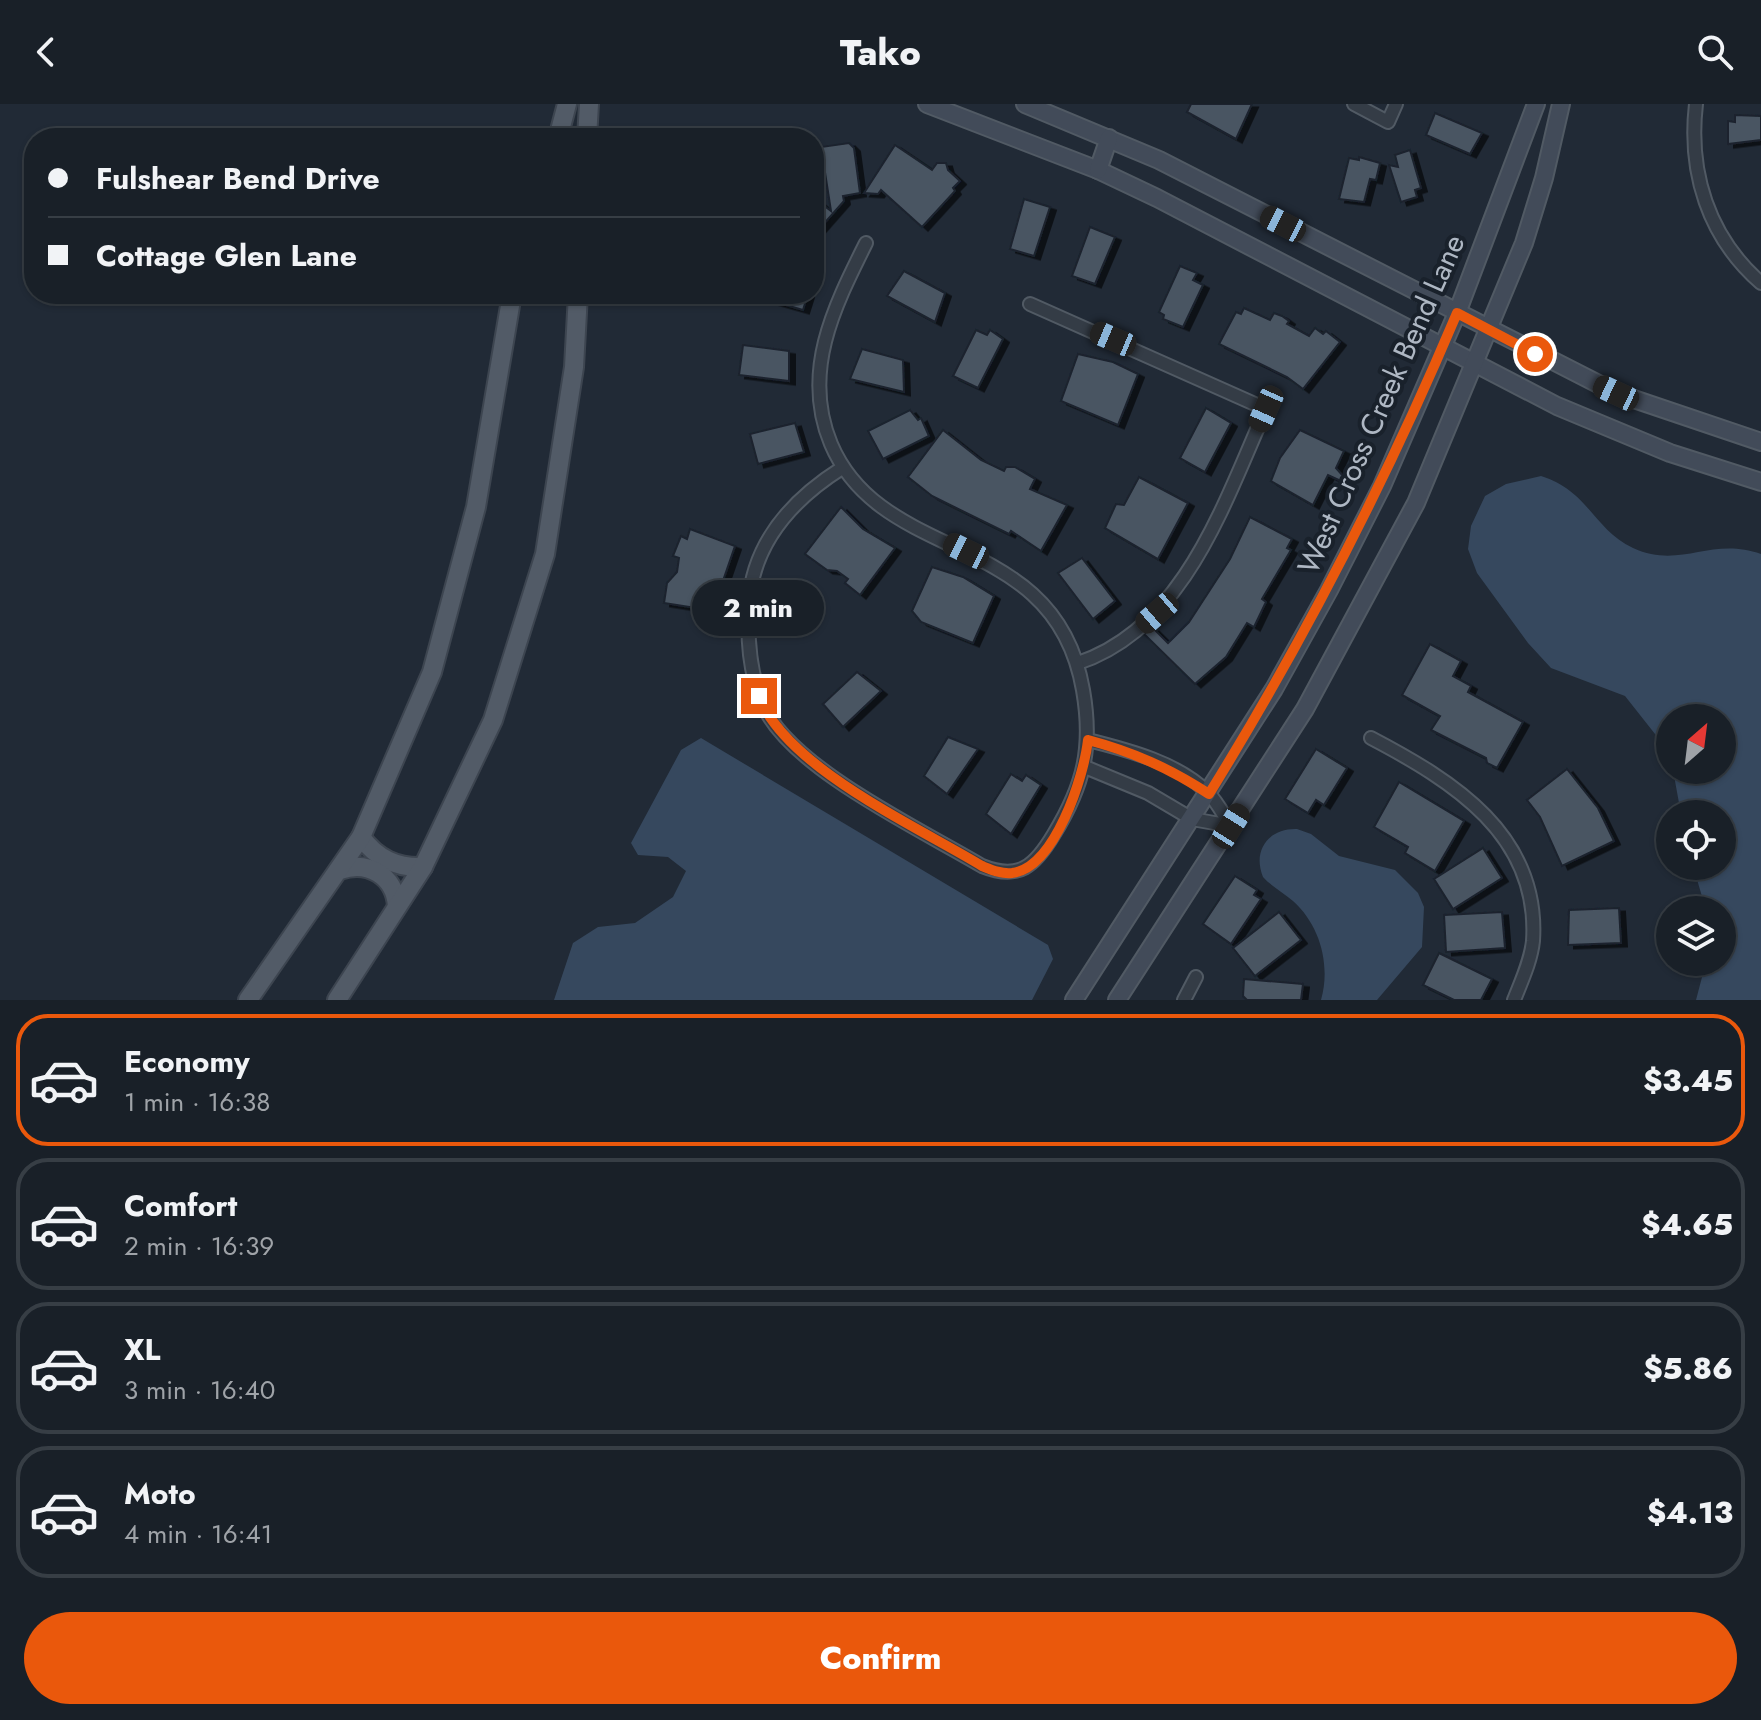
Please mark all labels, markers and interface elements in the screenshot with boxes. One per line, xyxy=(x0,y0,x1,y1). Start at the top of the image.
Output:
text: Tako xyxy=(840,26,921,78)
icon: back xyxy=(24,30,68,74)
icon: search xyxy=(1693,30,1737,74)
text: Fulshear Bend Drive xyxy=(96,157,380,200)
car xyxy=(1256,202,1310,246)
street label: West Cross Creek Bend Lane xyxy=(1287,227,1475,581)
text: Cottage Glen Lane xyxy=(96,234,357,277)
car xyxy=(1086,319,1140,359)
route start xyxy=(1517,336,1553,372)
car xyxy=(1589,372,1643,414)
car xyxy=(1245,382,1287,436)
car xyxy=(939,530,993,572)
callout: 2 min xyxy=(693,580,825,636)
car xyxy=(1131,588,1183,638)
text: 2 min xyxy=(723,589,793,627)
route end xyxy=(741,678,777,714)
north arrow xyxy=(1656,704,1736,784)
map controls xyxy=(1656,704,1736,976)
car xyxy=(1208,799,1254,853)
button: locate xyxy=(1656,800,1736,880)
button: layers xyxy=(1656,896,1736,976)
text: Economy xyxy=(124,1040,250,1083)
icon: car xyxy=(28,1044,100,1116)
text: $3.45 xyxy=(1643,1059,1733,1102)
text: 1 min · 16:38 xyxy=(124,1083,270,1121)
text: Comfort xyxy=(124,1184,237,1227)
icon: car xyxy=(28,1188,100,1260)
text: $4.65 xyxy=(1641,1203,1733,1246)
text: 2 min · 16:39 xyxy=(124,1227,274,1265)
text: XL xyxy=(124,1328,160,1371)
icon: car xyxy=(28,1332,100,1404)
text: $5.86 xyxy=(1644,1347,1733,1390)
text: 3 min · 16:40 xyxy=(124,1371,275,1409)
text: Moto xyxy=(124,1472,196,1515)
icon: car xyxy=(28,1476,100,1548)
text: $4.13 xyxy=(1647,1491,1733,1534)
text: 4 min · 16:41 xyxy=(124,1515,272,1553)
button: Confirm xyxy=(24,1612,1737,1704)

